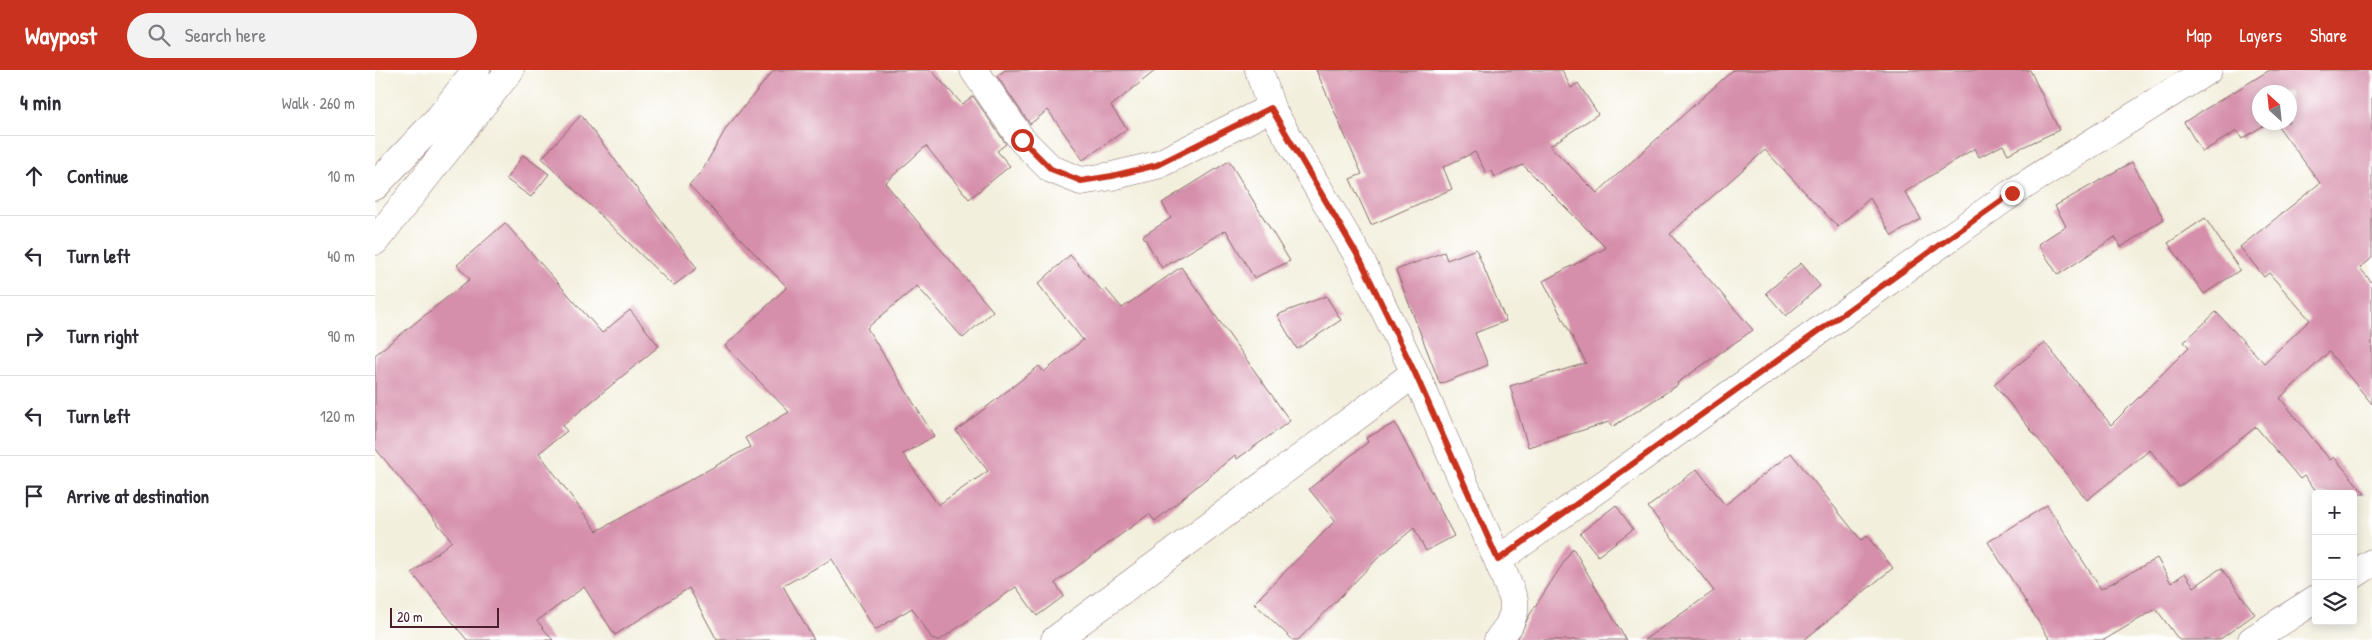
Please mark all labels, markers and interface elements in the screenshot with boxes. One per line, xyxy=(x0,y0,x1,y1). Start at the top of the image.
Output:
search box xyxy=(127,13,477,58)
text: Waypost xyxy=(25,19,97,51)
icon: search xyxy=(145,21,173,49)
text: Search here xyxy=(185,22,266,48)
text: Map xyxy=(2186,23,2212,48)
text: Layers xyxy=(2240,23,2282,48)
text: Share xyxy=(2310,23,2347,48)
north arrow xyxy=(2252,85,2297,130)
text: 4 min xyxy=(20,88,61,117)
text: Walk · 260 m xyxy=(282,92,355,114)
route start xyxy=(1011,129,1034,152)
icon: ahead xyxy=(20,162,48,190)
text: Continue xyxy=(67,163,128,189)
text: 10 m xyxy=(327,165,355,187)
route end xyxy=(2001,182,2024,205)
icon: left xyxy=(20,242,48,270)
text: Turn left xyxy=(67,243,130,269)
text: 40 m xyxy=(327,245,355,267)
icon: right xyxy=(20,322,48,350)
text: Turn right xyxy=(67,323,138,349)
text: 90 m xyxy=(327,325,355,347)
icon: left xyxy=(20,402,48,430)
text: Turn left xyxy=(67,403,130,429)
text: 120 m xyxy=(320,405,355,427)
icon: arrive xyxy=(20,482,48,510)
text: Arrive at destination xyxy=(67,483,209,509)
map controls xyxy=(2312,490,2357,625)
button: + xyxy=(2312,490,2357,535)
button: − xyxy=(2312,535,2357,580)
button: layers xyxy=(2312,580,2357,625)
scale bar xyxy=(390,605,499,628)
text: 20 m xyxy=(397,607,423,626)

